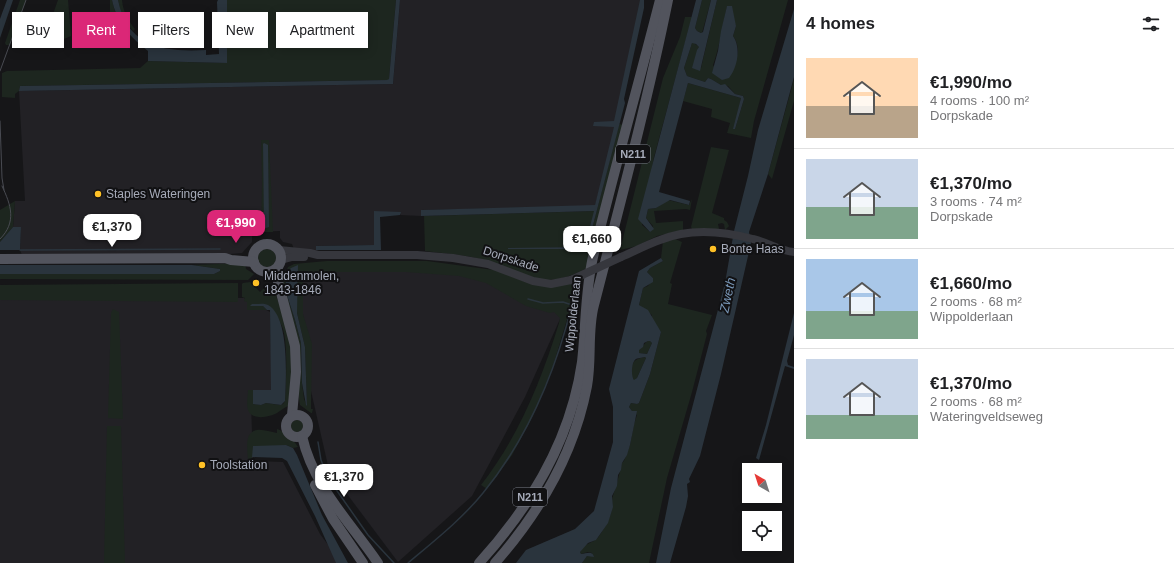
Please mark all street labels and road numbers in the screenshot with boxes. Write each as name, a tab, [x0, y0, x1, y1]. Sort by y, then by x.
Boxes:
road number: N211	[616, 145, 650, 163]
street label: Dorpskade	[481, 243, 541, 275]
street label: Wippolderlaan	[562, 275, 584, 353]
road number: N211	[513, 488, 547, 506]

